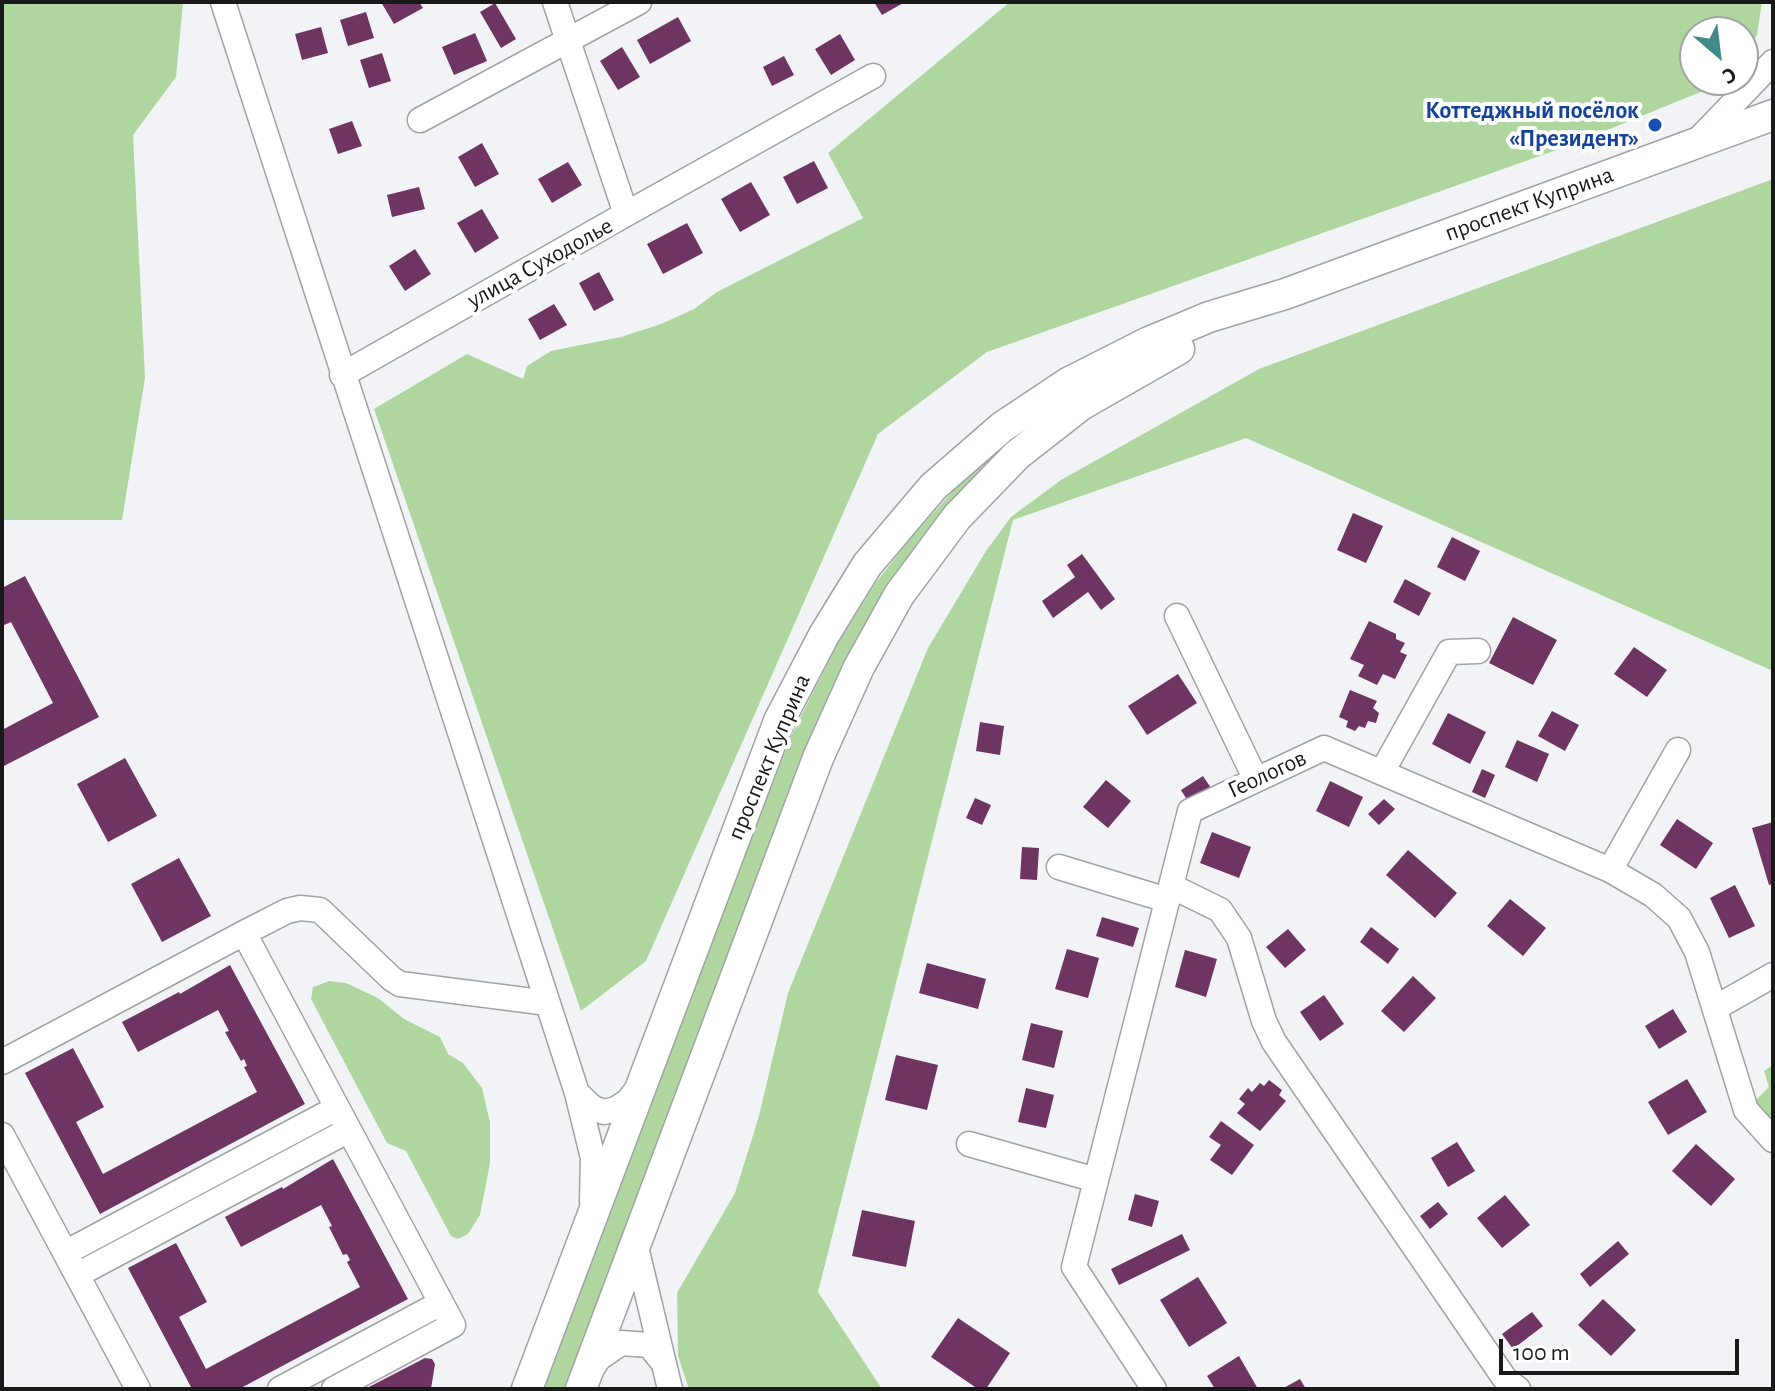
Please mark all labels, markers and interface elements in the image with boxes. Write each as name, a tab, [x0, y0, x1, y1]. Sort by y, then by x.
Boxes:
north arrow	[1679, 16, 1759, 96]
text: С	[1719, 63, 1740, 88]
place label: Коттеджный посёлок «Президент»	[1425, 97, 1639, 153]
marker: Коттеджный посёлок «Президент»	[1646, 116, 1664, 134]
street label: проспект Куприна	[1441, 160, 1617, 248]
street label: улица Суходолье	[462, 211, 618, 315]
street label: проспект Куприна	[721, 670, 817, 844]
street label: Геологов	[1223, 743, 1311, 805]
scale bar	[1503, 1323, 1743, 1373]
text: 100 m	[1513, 1341, 1570, 1365]

